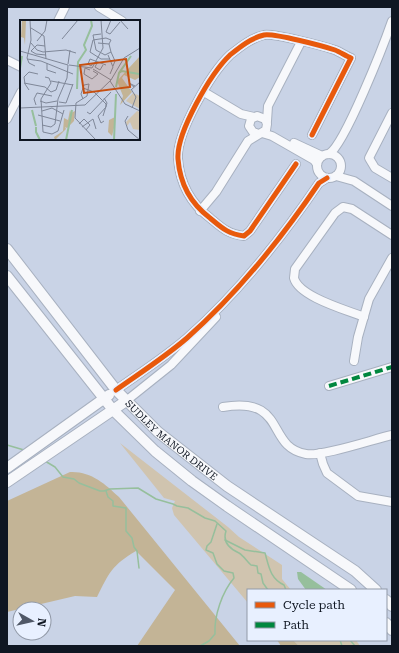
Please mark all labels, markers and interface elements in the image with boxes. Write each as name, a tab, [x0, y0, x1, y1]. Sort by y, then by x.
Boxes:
inset map	[20, 20, 140, 140]
street label: SUDLEY MANOR DRIVE	[123, 398, 220, 482]
legend	[247, 589, 387, 641]
text: Cycle path	[283, 598, 345, 612]
north arrow	[12, 601, 52, 641]
text: N	[34, 617, 48, 628]
text: Path	[283, 618, 309, 632]

